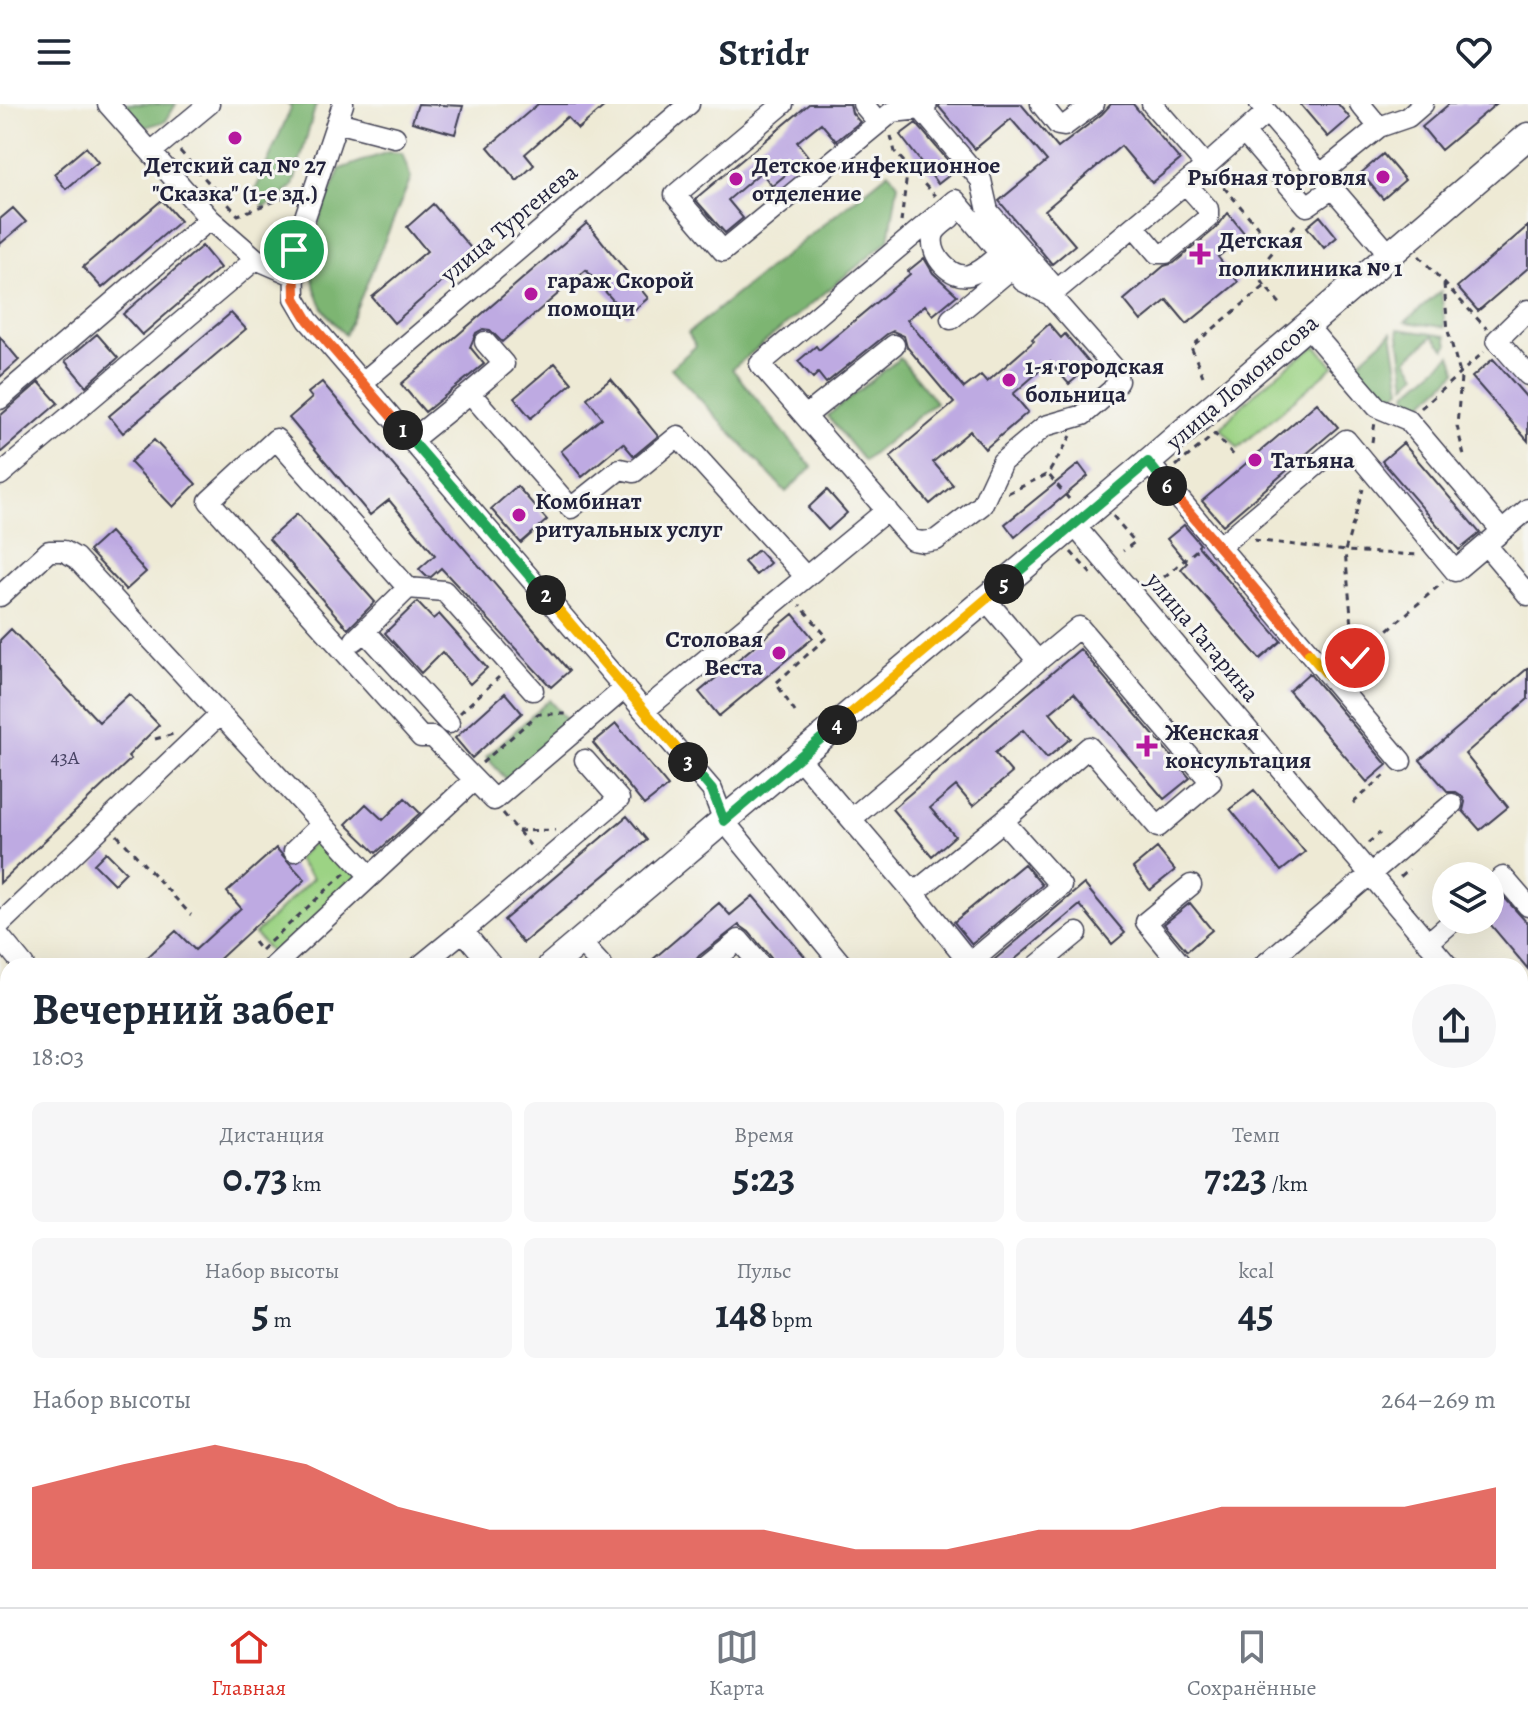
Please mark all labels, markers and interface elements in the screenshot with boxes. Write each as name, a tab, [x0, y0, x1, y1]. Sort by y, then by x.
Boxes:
text: Stridr	[719, 28, 809, 77]
icon: menu	[32, 30, 76, 74]
icon: heart	[1452, 30, 1496, 74]
marker: Детский сад № 27 "Сказка" (1-е зд.)	[226, 129, 244, 147]
place label: Детский сад № 27 "Сказка" (1-е зд.)	[144, 149, 327, 209]
place label: Детское инфекционное отделение	[752, 149, 1000, 209]
street label: улица Тургенева	[433, 156, 584, 290]
place label: Рыбная торговля	[1187, 161, 1367, 193]
marker: Рыбная торговля	[1374, 168, 1392, 186]
marker: Детское инфекционное отделение	[727, 170, 745, 188]
pin	[260, 216, 328, 284]
place label: Детская поликлиника № 1	[1218, 224, 1403, 284]
icon: arrive	[272, 228, 316, 272]
marker: Детская поликлиника № 1	[1189, 243, 1211, 265]
place label: гараж Скорой помощи	[547, 264, 694, 324]
marker: гараж Скорой помощи	[522, 285, 540, 303]
street label: улица Ломоносова	[1158, 307, 1325, 458]
place label: 1-я городская больница	[1025, 350, 1164, 410]
marker: 1-я городская больница	[1000, 371, 1018, 389]
pin: 1	[383, 410, 423, 450]
text: 1	[399, 415, 407, 445]
place label: Татьяна	[1271, 444, 1355, 476]
marker: Татьяна	[1246, 451, 1264, 469]
pin: 6	[1147, 466, 1187, 506]
text: 6	[1162, 471, 1172, 501]
place label: Комбинат ритуальных услуг	[535, 485, 723, 545]
marker: Комбинат ритуальных услуг	[510, 506, 528, 524]
pin: 5	[984, 564, 1024, 604]
street label: улица Гагарина	[1139, 565, 1267, 709]
text: 5	[999, 569, 1009, 599]
pin: 2	[526, 575, 566, 615]
text: 2	[541, 580, 551, 610]
place label: Столовая Веста	[665, 623, 764, 683]
pin	[1321, 624, 1389, 692]
icon: check	[1333, 636, 1377, 680]
marker: Столовая Веста	[770, 644, 788, 662]
pin: 4	[817, 705, 857, 745]
text: 4	[832, 710, 842, 740]
place label: Женская консультация	[1165, 716, 1311, 776]
marker: Женская консультация	[1136, 735, 1158, 757]
pin: 3	[668, 742, 708, 782]
house number: 43А	[50, 744, 80, 771]
text: 3	[683, 747, 693, 777]
map controls	[1432, 862, 1504, 934]
button: layers	[1432, 862, 1504, 934]
text: Вечерний забег	[32, 979, 334, 1039]
button: share	[1412, 984, 1496, 1068]
text: 18:03	[32, 1039, 84, 1074]
text: Дистанция	[220, 1120, 324, 1150]
text: Время	[734, 1120, 794, 1150]
text: Темп	[1232, 1120, 1280, 1150]
text: 0.73	[222, 1150, 288, 1205]
text: 5:23	[732, 1150, 796, 1205]
text: 7:23	[1204, 1150, 1267, 1205]
text: km	[288, 1169, 322, 1199]
text: /km	[1267, 1169, 1308, 1199]
text: Набор высоты	[205, 1256, 339, 1286]
text: Пульс	[736, 1256, 792, 1286]
text: kcal	[1238, 1256, 1274, 1286]
text: 5	[252, 1286, 269, 1341]
text: 148	[715, 1286, 767, 1341]
text: 45	[1238, 1286, 1274, 1341]
text: m	[269, 1305, 292, 1335]
text: bpm	[767, 1305, 813, 1335]
text: Набор высоты	[32, 1382, 191, 1417]
text: 264–269 m	[1381, 1382, 1496, 1417]
tab: Главная	[211, 1625, 286, 1703]
tab: Карта	[709, 1625, 764, 1703]
tab: Сохранённые	[1187, 1625, 1317, 1703]

